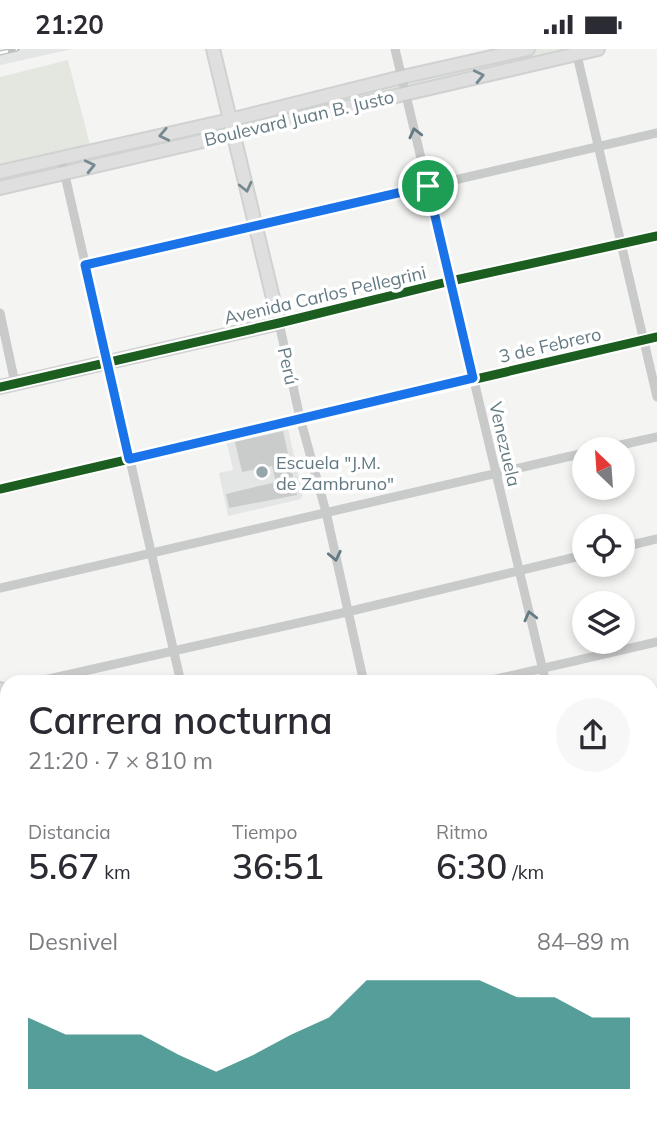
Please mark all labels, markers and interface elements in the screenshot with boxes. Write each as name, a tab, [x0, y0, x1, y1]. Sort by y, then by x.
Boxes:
text: 21:20	[35, 8, 104, 41]
one-way arrow	[473, 70, 485, 85]
street label: Boulevard Juan B. Justo	[202, 85, 396, 151]
one-way arrow	[158, 127, 170, 141]
one-way arrow	[409, 127, 423, 139]
pin	[398, 156, 458, 216]
one-way arrow	[84, 160, 96, 174]
icon: arrive	[409, 167, 447, 205]
one-way arrow	[238, 181, 252, 193]
street label: Avenida Carlos Pellegrini	[222, 261, 428, 329]
street label: 3 de Febrero	[497, 322, 603, 368]
street label: Perú	[273, 345, 303, 387]
street label: Venezuela	[484, 399, 526, 489]
north arrow	[572, 437, 635, 501]
map controls	[572, 437, 635, 654]
place label: Escuela "J.M. de Zambruno"	[276, 451, 394, 495]
marker: Escuela "J.M. de Zambruno"	[254, 464, 270, 480]
button: locate	[572, 514, 635, 577]
one-way arrow	[326, 550, 341, 562]
button: layers	[572, 591, 635, 654]
one-way arrow	[524, 610, 538, 622]
text: Carrera nocturna	[28, 696, 333, 744]
button: share	[556, 698, 630, 772]
text: 21:20 · 7 × 810 m	[28, 746, 213, 775]
text: Distancia	[28, 820, 111, 844]
text: Tiempo	[232, 820, 297, 844]
text: Ritmo	[436, 820, 488, 844]
text: 5.67	[28, 844, 99, 888]
text: 36:51	[232, 844, 324, 888]
text: 6:30	[436, 844, 507, 888]
text: km	[99, 860, 131, 884]
text: /km	[507, 860, 544, 884]
text: Desnivel	[28, 927, 118, 956]
text: 84–89 m	[537, 927, 630, 956]

